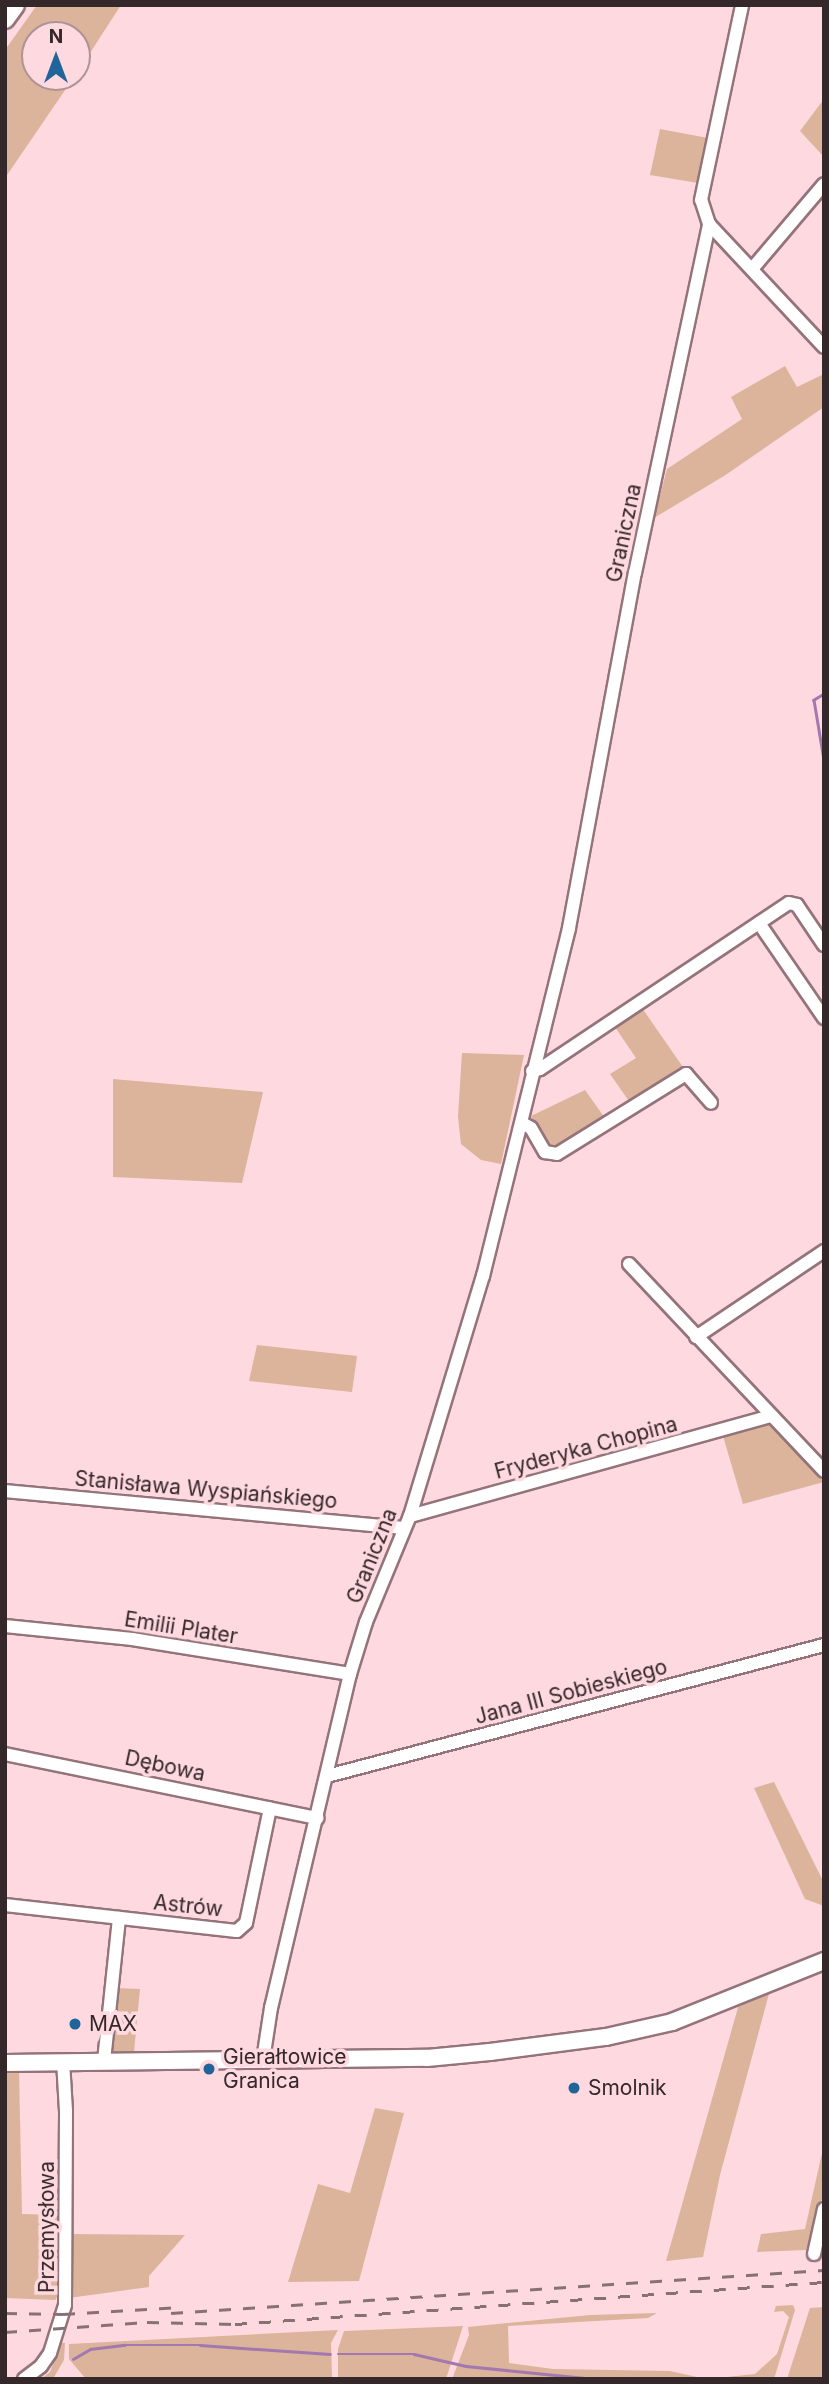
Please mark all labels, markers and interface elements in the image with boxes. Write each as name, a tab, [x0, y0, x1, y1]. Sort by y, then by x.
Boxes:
north arrow	[21, 21, 91, 91]
text: N	[49, 25, 63, 48]
street label: Graniczna	[601, 481, 647, 585]
street label: Fryderyka Chopina	[492, 1411, 680, 1485]
street label: Stanisława Wyspiańskiego	[74, 1466, 338, 1514]
street label: Graniczna	[342, 1505, 402, 1607]
street label: Emilii Plater	[123, 1607, 239, 1649]
street label: Jana III Sobieskiego	[472, 1654, 670, 1730]
street label: Dębowa	[123, 1745, 207, 1787]
street label: Astrów	[152, 1890, 224, 1922]
place label: MAX	[89, 2011, 137, 2037]
marker: MAX	[67, 2016, 83, 2032]
place label: Gierałtowice Granica	[223, 2044, 346, 2094]
marker: Gierałtowice Granica	[201, 2061, 217, 2077]
place label: Smolnik	[588, 2075, 667, 2101]
marker: Smolnik	[566, 2080, 582, 2096]
street label: Przemysłowa	[34, 2161, 60, 2293]

